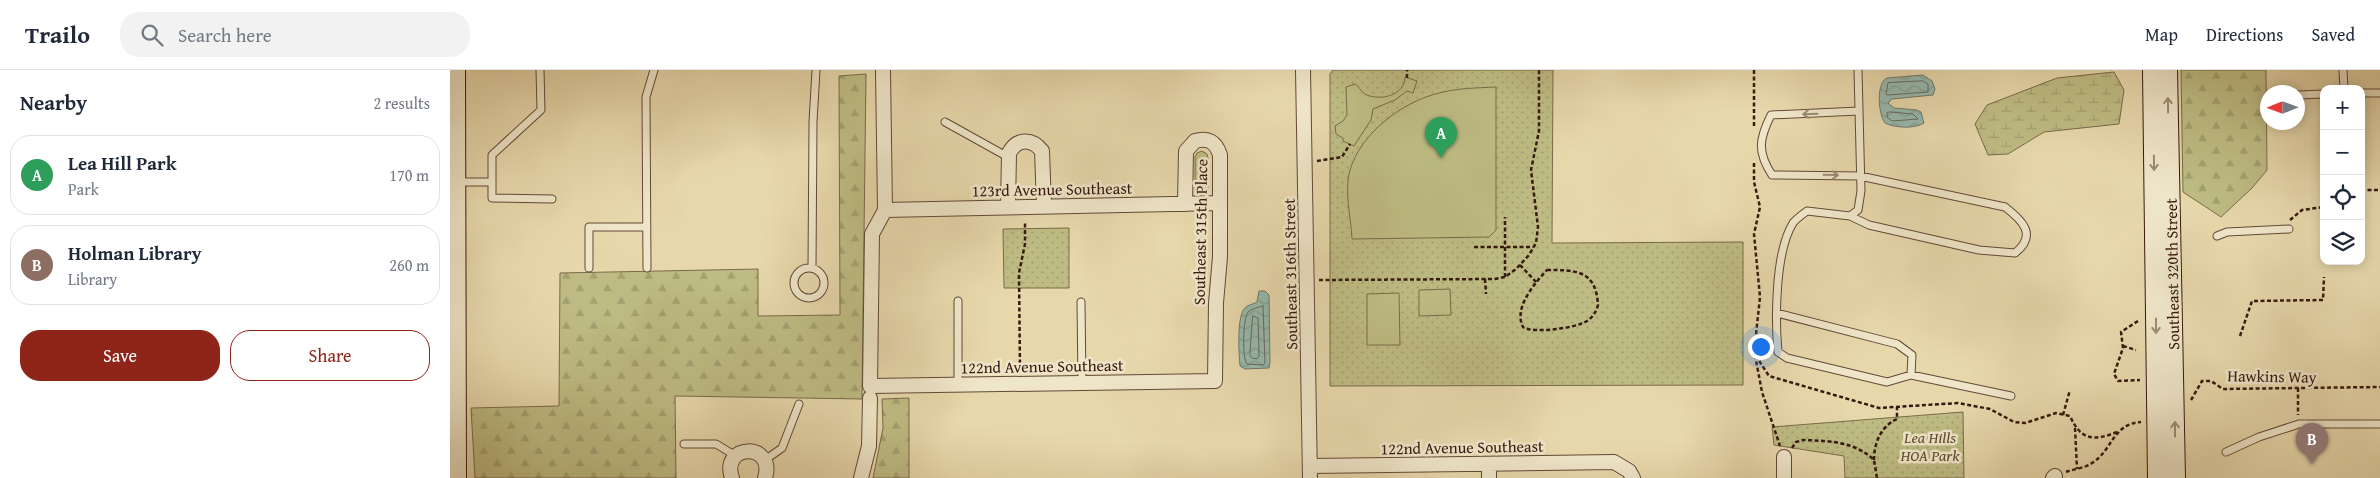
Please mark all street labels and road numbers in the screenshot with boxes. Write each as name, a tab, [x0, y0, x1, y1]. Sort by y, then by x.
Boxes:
street label: Southeast 315th Place	[1187, 159, 1213, 305]
street label: 123rd Avenue Southeast	[971, 176, 1133, 202]
street label: Southeast 316th Street	[1277, 198, 1303, 350]
street label: Southeast 320th Street	[2159, 198, 2185, 350]
street label: 122nd Avenue Southeast	[960, 353, 1124, 379]
street label: Hawkins Way	[2227, 363, 2317, 389]
street label: 122nd Avenue Southeast	[1380, 434, 1544, 460]

